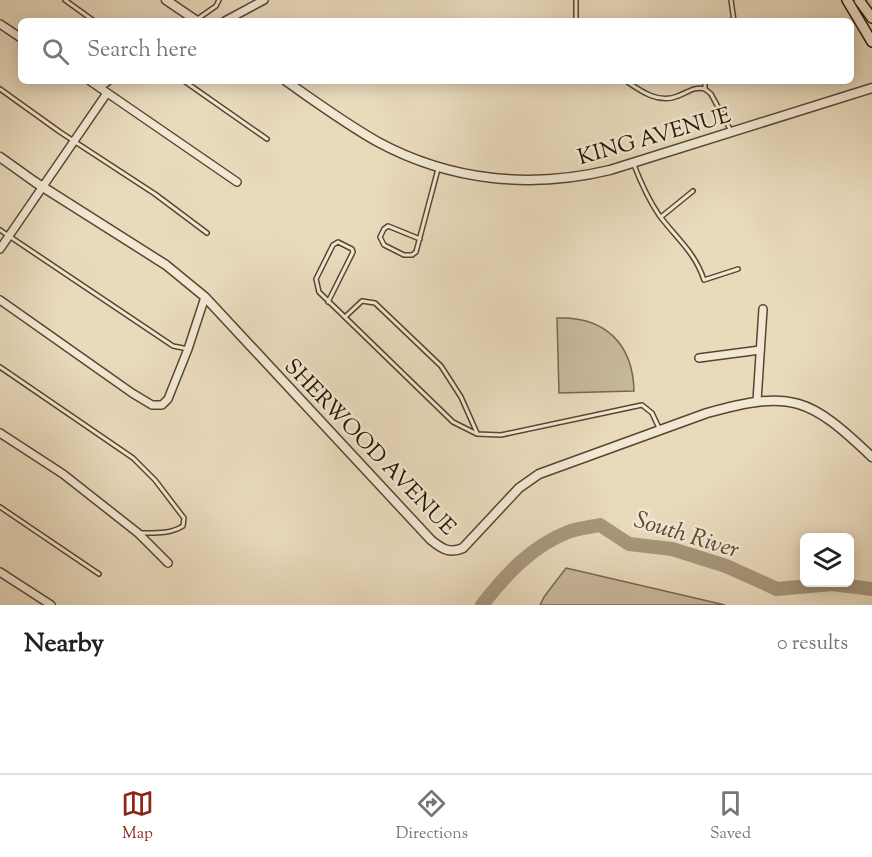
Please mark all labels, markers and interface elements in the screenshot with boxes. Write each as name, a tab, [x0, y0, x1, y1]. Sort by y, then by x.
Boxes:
search box	[18, 18, 854, 84]
icon: search	[39, 35, 72, 68]
text: Search here	[87, 35, 197, 67]
street label: KING AVENUE	[574, 101, 735, 175]
street label: SHERWOOD AVENUE	[276, 352, 462, 544]
water label: South River	[630, 504, 744, 568]
map controls	[800, 533, 854, 587]
button: layers	[800, 533, 854, 587]
text: Nearby	[24, 626, 104, 663]
text: 0 results	[777, 630, 848, 659]
tab: Map	[121, 787, 154, 846]
tab: Directions	[396, 787, 468, 846]
tab: Saved	[710, 787, 751, 846]

